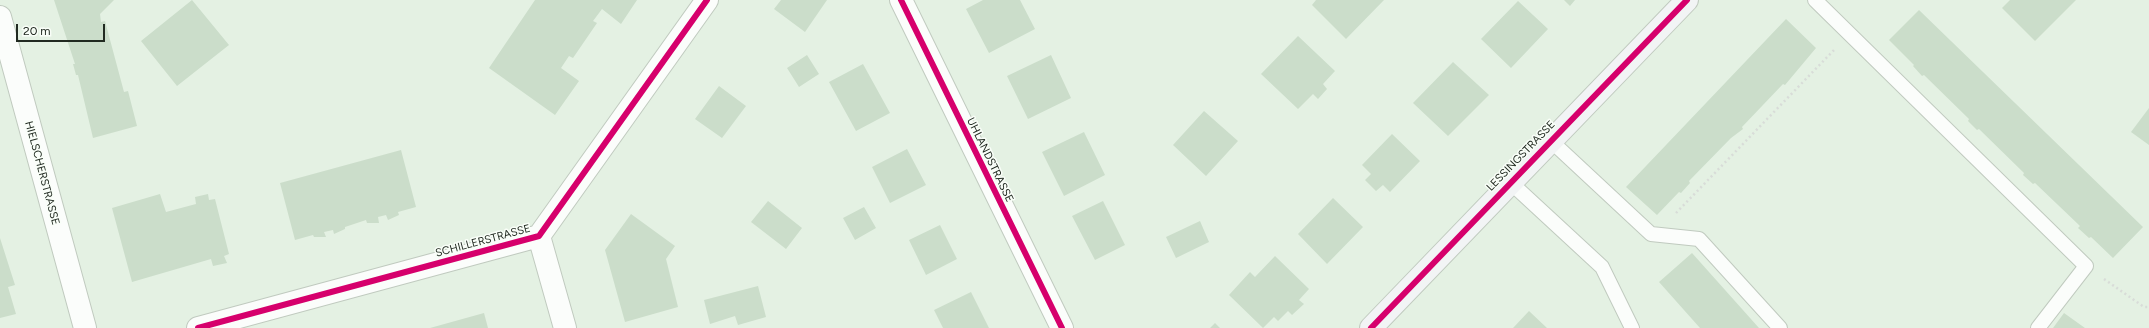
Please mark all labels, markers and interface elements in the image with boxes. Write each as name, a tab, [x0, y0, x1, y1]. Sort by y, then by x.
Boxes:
scale bar	[18, 16, 107, 42]
text: 20 m	[23, 24, 51, 38]
street label: UHLANDSTRASSE	[964, 116, 1016, 204]
street label: LESSINGSTRASSE	[1484, 118, 1558, 194]
street label: HIELSCHERSTRASSE	[22, 120, 62, 226]
street label: SCHILLERSTRASSE	[434, 222, 532, 260]

